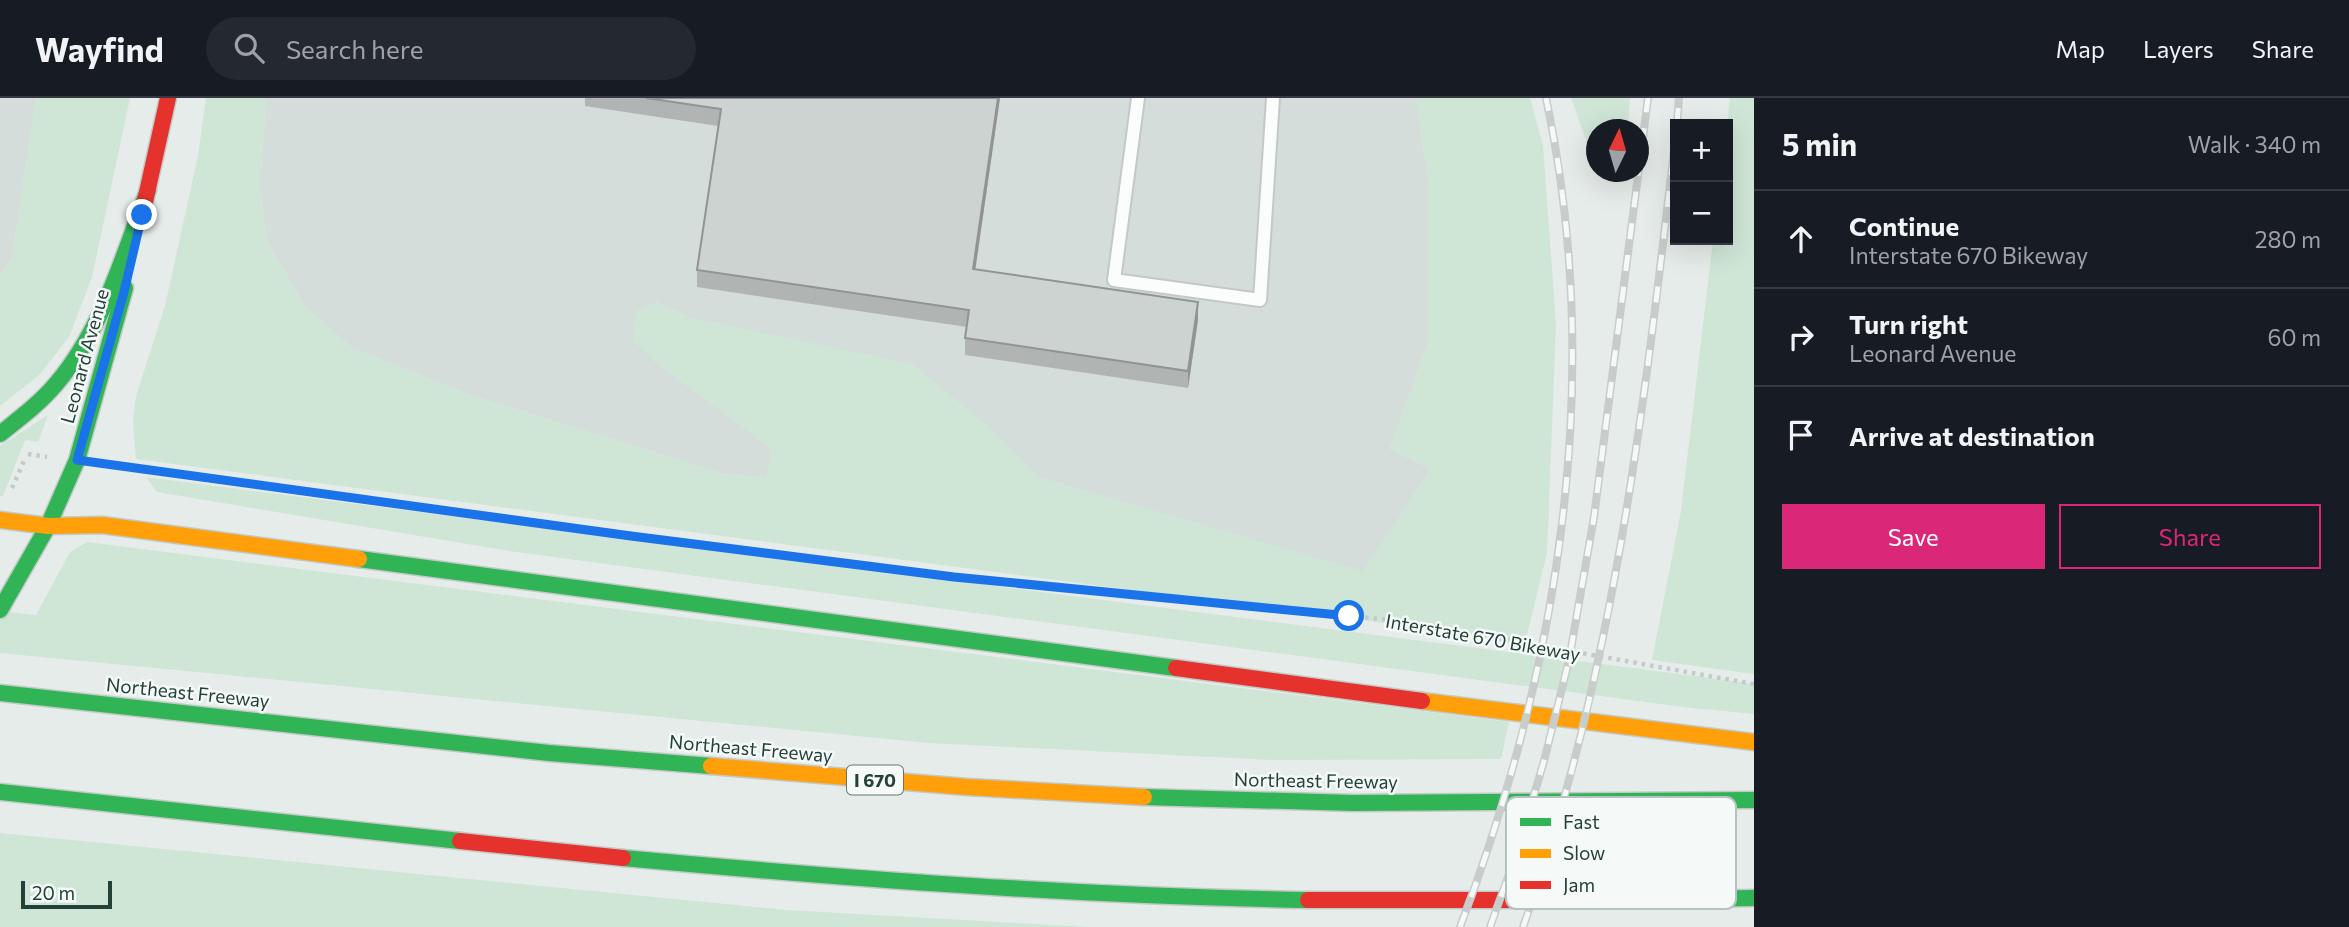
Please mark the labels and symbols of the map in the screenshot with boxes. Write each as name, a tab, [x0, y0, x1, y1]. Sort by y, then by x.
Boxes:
north arrow	[1586, 119, 1649, 182]
route end	[126, 199, 157, 230]
street label: Leonard Avenue	[55, 286, 113, 426]
route start	[1333, 600, 1364, 631]
street label: Interstate 670 Bikeway	[1384, 609, 1582, 666]
street label: Northeast Freeway	[105, 672, 271, 712]
street label: Northeast Freeway	[668, 729, 834, 767]
road number: I 670	[847, 766, 903, 794]
street label: Northeast Freeway	[1234, 767, 1398, 793]
legend	[1506, 797, 1736, 909]
text: Fast	[1563, 810, 1600, 833]
text: Slow	[1563, 841, 1605, 864]
text: Jam	[1563, 873, 1595, 896]
scale bar	[21, 878, 112, 910]

